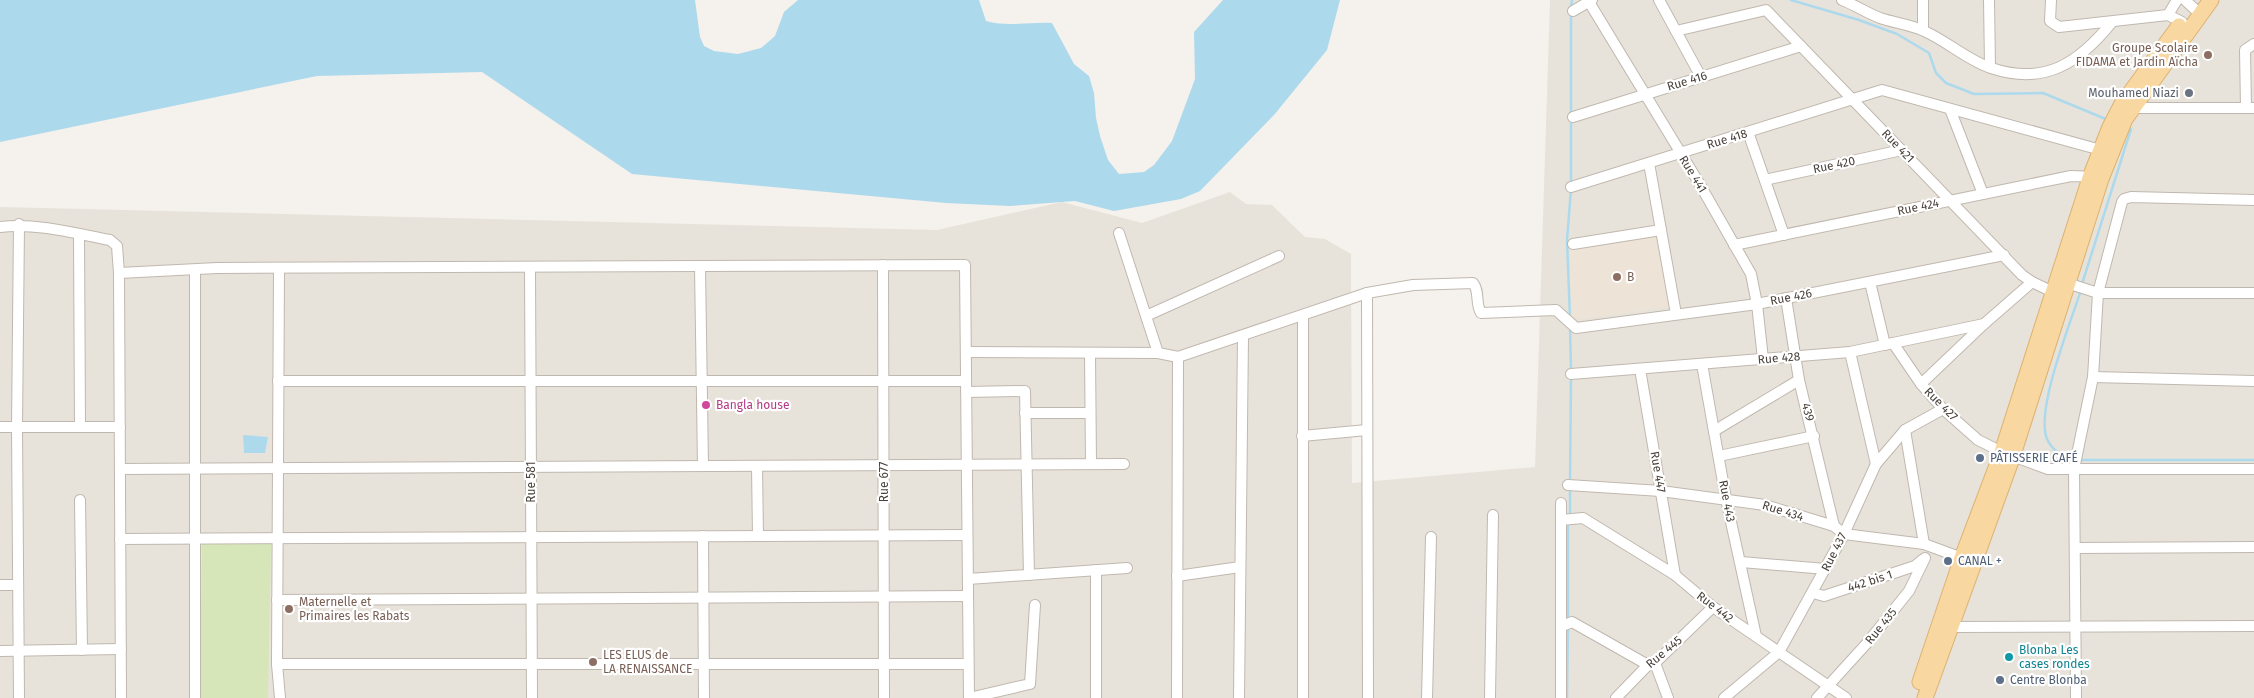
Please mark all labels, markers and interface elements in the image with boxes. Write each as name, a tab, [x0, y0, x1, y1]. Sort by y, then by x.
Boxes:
place label: Groupe Scolaire FIDAMA et Jardin Aïcha	[2076, 41, 2198, 69]
marker: Groupe Scolaire FIDAMA et Jardin Aïcha	[2202, 49, 2214, 61]
street label: Rue 416	[1665, 68, 1709, 94]
place label: Mouhamed Niazi	[2088, 86, 2179, 100]
marker: Mouhamed Niazi	[2183, 87, 2195, 99]
street label: Rue 418	[1705, 126, 1749, 152]
street label: Rue 421	[1879, 126, 1917, 166]
street label: Rue 441	[1676, 153, 1710, 195]
street label: Rue 420	[1812, 154, 1857, 176]
street label: Rue 424	[1896, 196, 1941, 218]
place label: B	[1627, 270, 1634, 284]
marker: B	[1611, 271, 1623, 283]
street label: Rue 426	[1769, 286, 1813, 308]
street label: Rue 428	[1757, 349, 1801, 367]
street label: Rue 427	[1921, 384, 1961, 424]
place label: Bangla house	[716, 398, 789, 412]
marker: Bangla house	[700, 399, 712, 411]
street label: 439	[1799, 401, 1817, 423]
street label: Rue 447	[1647, 450, 1669, 494]
place label: PÂTISSERIE CAFÉ	[1990, 450, 2078, 465]
marker: PÂTISSERIE CAFÉ	[1974, 452, 1986, 464]
street label: Rue 581	[524, 461, 538, 503]
street label: Rue 677	[877, 462, 891, 502]
street label: Rue 443	[1716, 479, 1738, 523]
street label: Rue 434	[1761, 498, 1806, 524]
street label: Rue 437	[1818, 530, 1850, 574]
place label: CANAL +	[1958, 554, 2002, 568]
marker: CANAL +	[1942, 555, 1954, 567]
street label: 442 bis 1	[1846, 567, 1894, 595]
street label: Rue 442	[1694, 589, 1736, 625]
place label: Maternelle et Primaires les Rabats	[299, 595, 410, 623]
marker: Maternelle et Primaires les Rabats	[283, 603, 295, 615]
street label: Rue 435	[1862, 605, 1900, 647]
street label: Rue 445	[1643, 633, 1685, 671]
place label: Blonba Les cases rondes	[2019, 643, 2090, 671]
place label: LES ELUS de LA RENAISSANCE	[603, 648, 692, 676]
marker: Blonba Les cases rondes	[2003, 651, 2015, 663]
marker: LES ELUS de LA RENAISSANCE	[587, 656, 599, 668]
place label: Centre Blonba	[2010, 673, 2087, 687]
marker: Centre Blonba	[1994, 674, 2006, 686]

